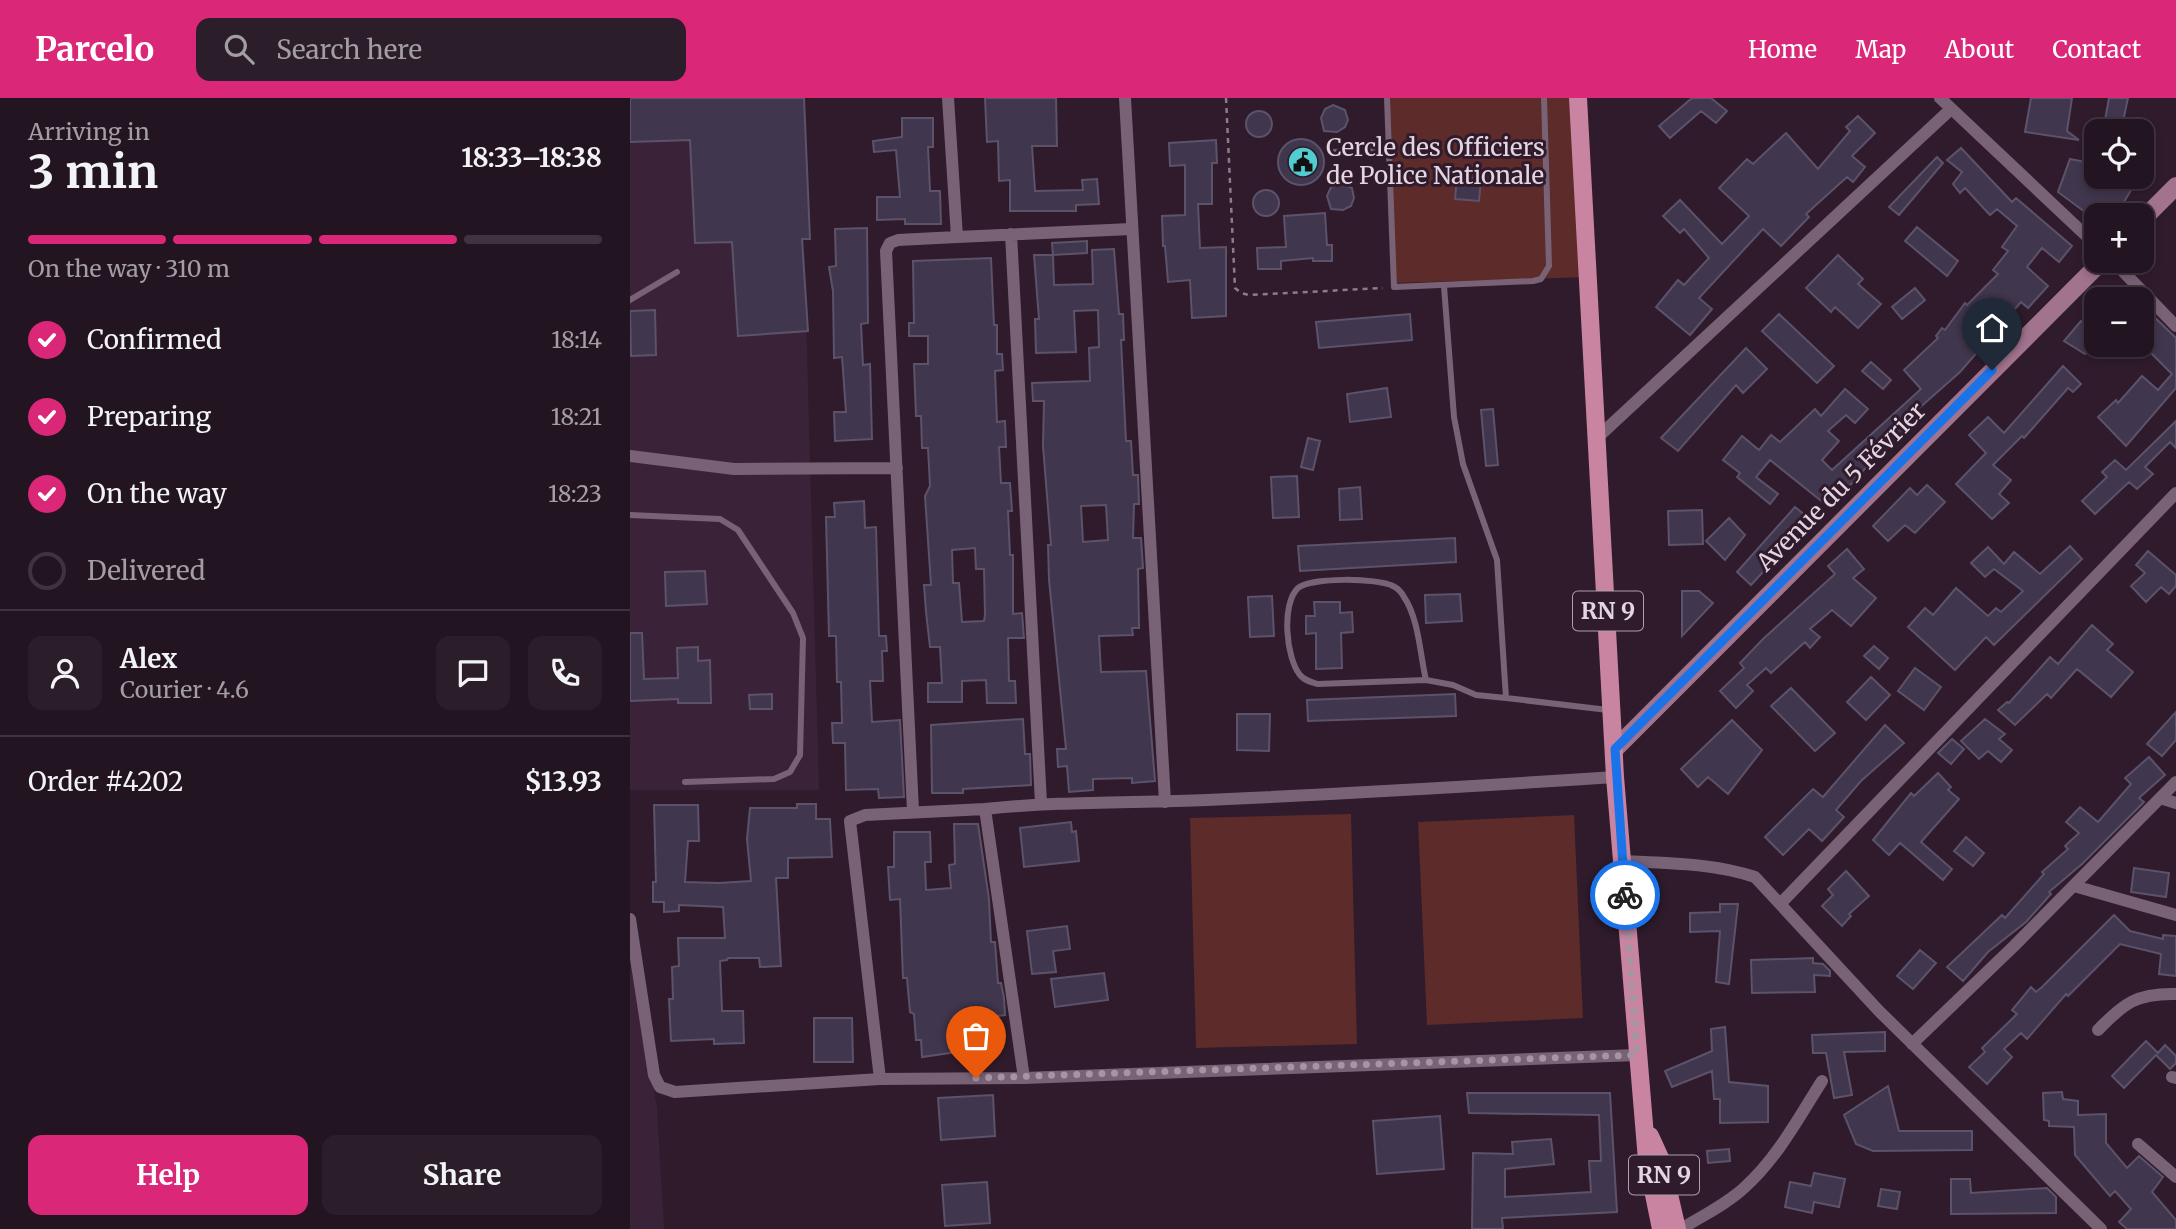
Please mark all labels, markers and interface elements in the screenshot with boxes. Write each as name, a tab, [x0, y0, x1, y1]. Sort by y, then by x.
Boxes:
search box	[196, 18, 686, 81]
text: Parcelo	[35, 29, 154, 70]
icon: search	[220, 30, 258, 68]
text: Search here	[276, 33, 422, 66]
text: Home	[1748, 34, 1817, 65]
text: Map	[1855, 34, 1906, 65]
text: About	[1944, 34, 2014, 65]
text: Contact	[2052, 34, 2141, 65]
text: Arriving in	[28, 117, 150, 146]
map controls	[2084, 119, 2154, 357]
button: locate	[2084, 119, 2154, 189]
place label: Cercle des Officiers de Police Nationale	[1326, 132, 1545, 191]
text: 18:33–18:38	[461, 141, 602, 174]
text: 3 min	[28, 143, 158, 201]
public building icon: Cercle des Officiers de Police Nationale	[1286, 145, 1320, 179]
button: +	[2084, 203, 2154, 273]
text: On the way · 310 m	[28, 254, 230, 283]
button: −	[2084, 287, 2154, 357]
pin	[1962, 298, 2022, 370]
icon: home	[1973, 309, 2011, 347]
icon: check	[28, 321, 66, 359]
text: Confirmed	[87, 323, 222, 356]
text: 18:14	[551, 325, 602, 354]
street label: Avenue du 5 Février	[1749, 395, 1932, 579]
icon: check	[28, 398, 66, 436]
text: Preparing	[87, 400, 211, 433]
text: 18:21	[551, 402, 602, 431]
icon: check	[28, 475, 66, 513]
text: On the way	[87, 477, 227, 510]
text: 18:23	[548, 479, 602, 508]
text: Delivered	[87, 554, 206, 587]
road number: RN 9	[1573, 592, 1643, 631]
button: person	[28, 636, 102, 710]
button: chat	[436, 636, 510, 710]
button: phone	[528, 636, 602, 710]
text: Alex	[120, 642, 177, 675]
text: Courier · 4.6	[120, 675, 249, 704]
text: Order #4202	[28, 765, 184, 798]
text: $13.93	[524, 765, 602, 798]
courier	[1590, 860, 1660, 930]
icon: bike	[1606, 876, 1644, 914]
pin	[946, 1006, 1006, 1078]
icon: bag	[957, 1017, 995, 1055]
button: Help	[28, 1135, 308, 1215]
button: Share	[322, 1135, 602, 1215]
road number: RN 9	[1629, 1156, 1699, 1194]

